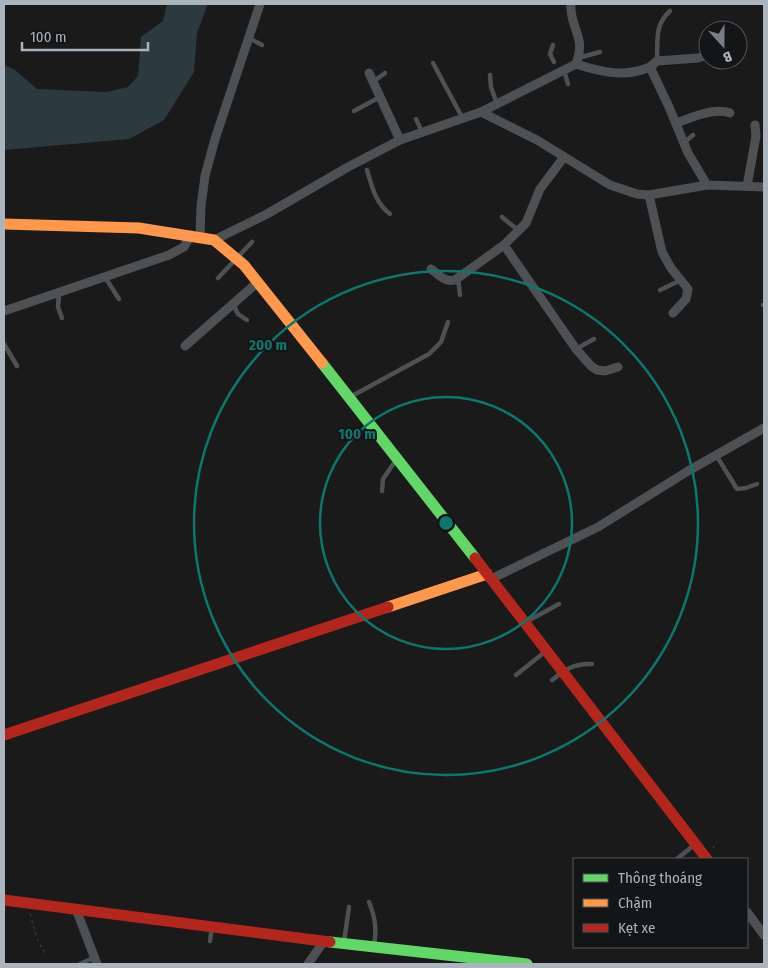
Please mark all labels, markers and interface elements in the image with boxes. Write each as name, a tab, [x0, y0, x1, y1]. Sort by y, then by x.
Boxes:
scale bar	[22, 20, 149, 52]
north arrow	[698, 20, 748, 70]
text: 100 m	[30, 28, 67, 46]
text: B	[721, 47, 734, 66]
text: 200 m	[248, 336, 287, 354]
text: 100 m	[338, 425, 376, 443]
centre of rings	[437, 514, 455, 532]
legend	[573, 858, 748, 948]
text: Thông thoáng	[618, 869, 702, 887]
text: Chậm	[618, 894, 652, 912]
text: Kẹt xe	[618, 919, 655, 937]

